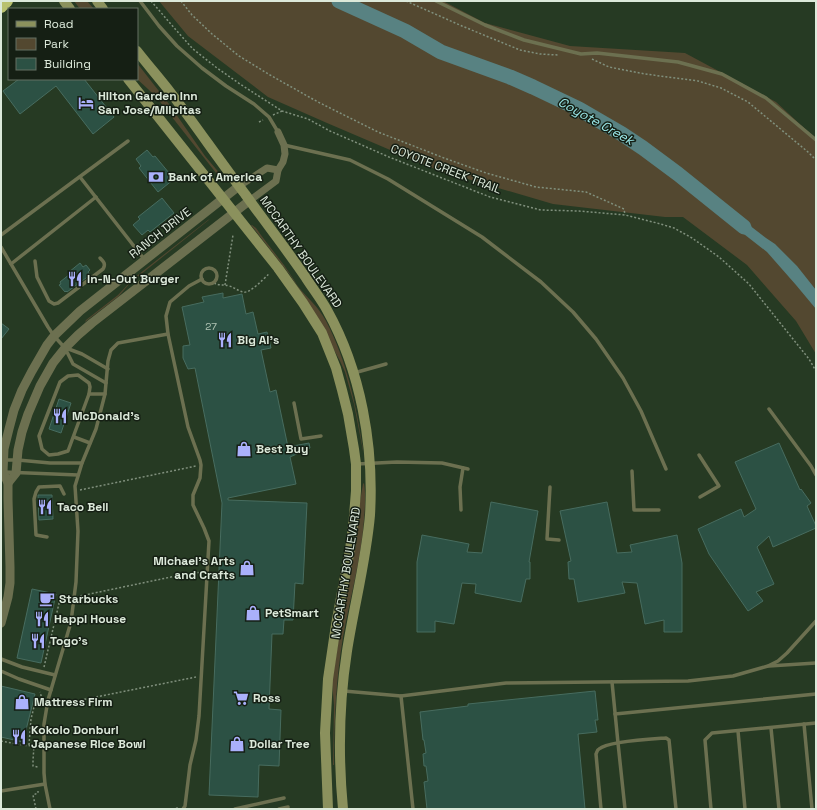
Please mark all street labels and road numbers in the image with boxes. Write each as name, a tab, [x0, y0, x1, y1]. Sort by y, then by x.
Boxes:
street label: COYOTE CREEK TRAIL	[388, 140, 504, 198]
street label: MCCARTHY BOULEVARD	[256, 193, 346, 311]
street label: RANCH DRIVE	[126, 204, 194, 262]
street label: MCCARTHY BOULEVARD	[328, 506, 364, 640]

